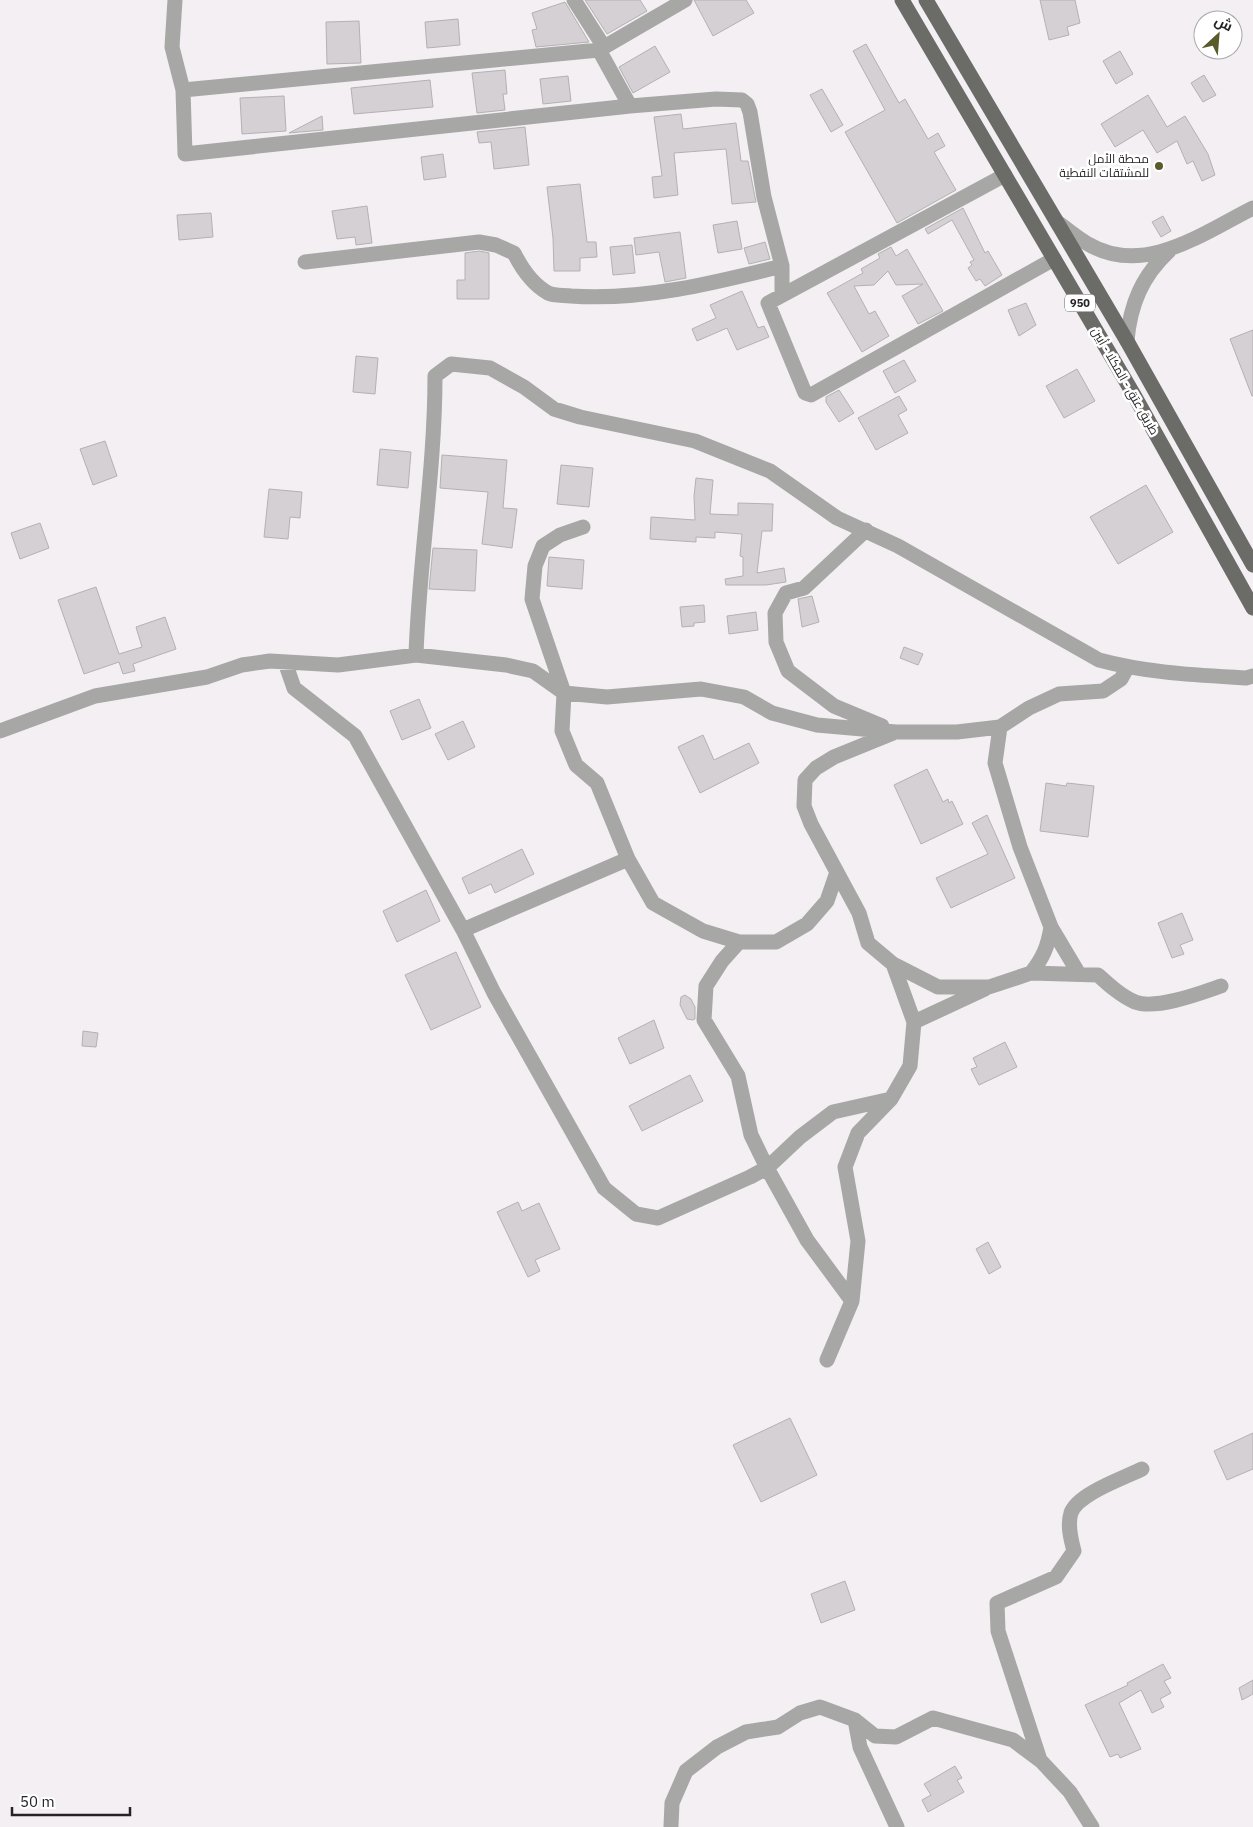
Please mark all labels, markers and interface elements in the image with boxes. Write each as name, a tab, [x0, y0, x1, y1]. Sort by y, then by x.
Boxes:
north arrow	[1193, 10, 1243, 60]
text: ش	[1212, 11, 1236, 35]
place label: محطة الأمل للمشتقات النفطية	[1059, 151, 1149, 180]
marker: محطة الأمل للمشتقات النفطية	[1153, 160, 1165, 172]
road number: 950	[1065, 294, 1095, 312]
street label: طريق عتق - المكلا - أبين	[1089, 324, 1162, 437]
scale bar	[12, 1784, 130, 1816]
text: 50 m	[20, 1792, 55, 1811]

